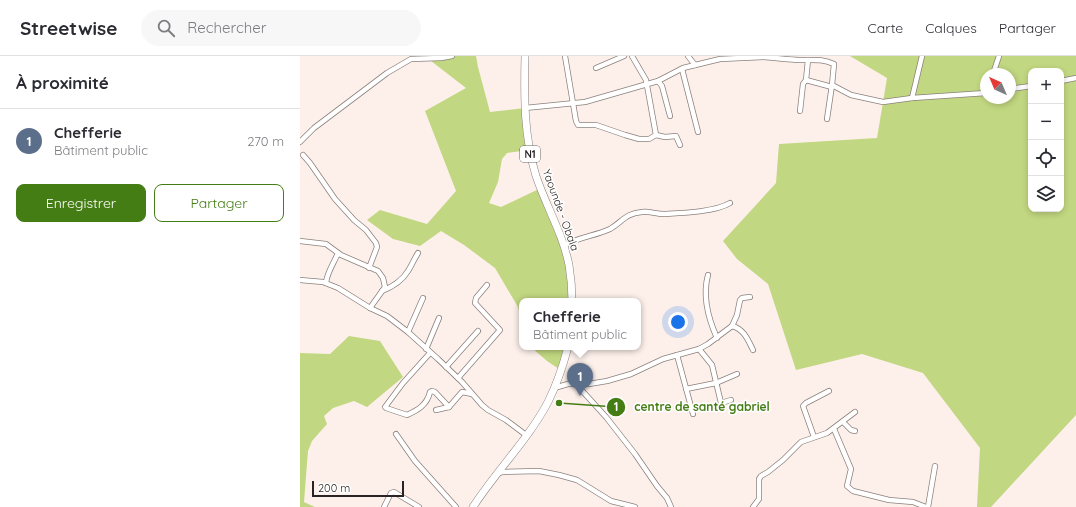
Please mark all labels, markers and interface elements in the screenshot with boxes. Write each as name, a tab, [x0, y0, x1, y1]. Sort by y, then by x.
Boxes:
search box	[141, 10, 421, 46]
text: Streetwise	[20, 16, 117, 40]
icon: search	[155, 17, 177, 39]
text: Rechercher	[187, 18, 267, 37]
text: Carte	[868, 19, 903, 37]
text: Calques	[925, 19, 977, 37]
text: Partager	[999, 19, 1056, 37]
north arrow	[980, 68, 1016, 104]
map controls	[1028, 68, 1064, 212]
button: +	[1028, 68, 1064, 104]
text: À proximité	[16, 72, 109, 93]
button: −	[1028, 104, 1064, 140]
text: Chefferie	[54, 123, 122, 142]
text: 1	[26, 133, 32, 149]
text: 270 m	[247, 133, 284, 149]
button: locate	[1028, 140, 1064, 176]
text: Bâtiment public	[54, 142, 148, 158]
road number: N1	[520, 146, 540, 162]
street label: Yaounde - Obala	[540, 167, 582, 253]
button: layers	[1028, 176, 1064, 212]
button: Enregistrer	[16, 184, 146, 222]
button: Partager	[154, 184, 284, 222]
popup	[519, 298, 641, 350]
text: Chefferie	[533, 307, 601, 326]
your location	[668, 312, 688, 332]
text: Bâtiment public	[533, 326, 627, 342]
pin: 1	[567, 363, 593, 396]
callout: centre de santé gabriel	[606, 395, 778, 419]
text: 1	[614, 399, 618, 414]
text: centre de santé gabriel	[634, 399, 770, 414]
scale bar	[312, 479, 404, 498]
text: 200 m	[318, 481, 350, 495]

